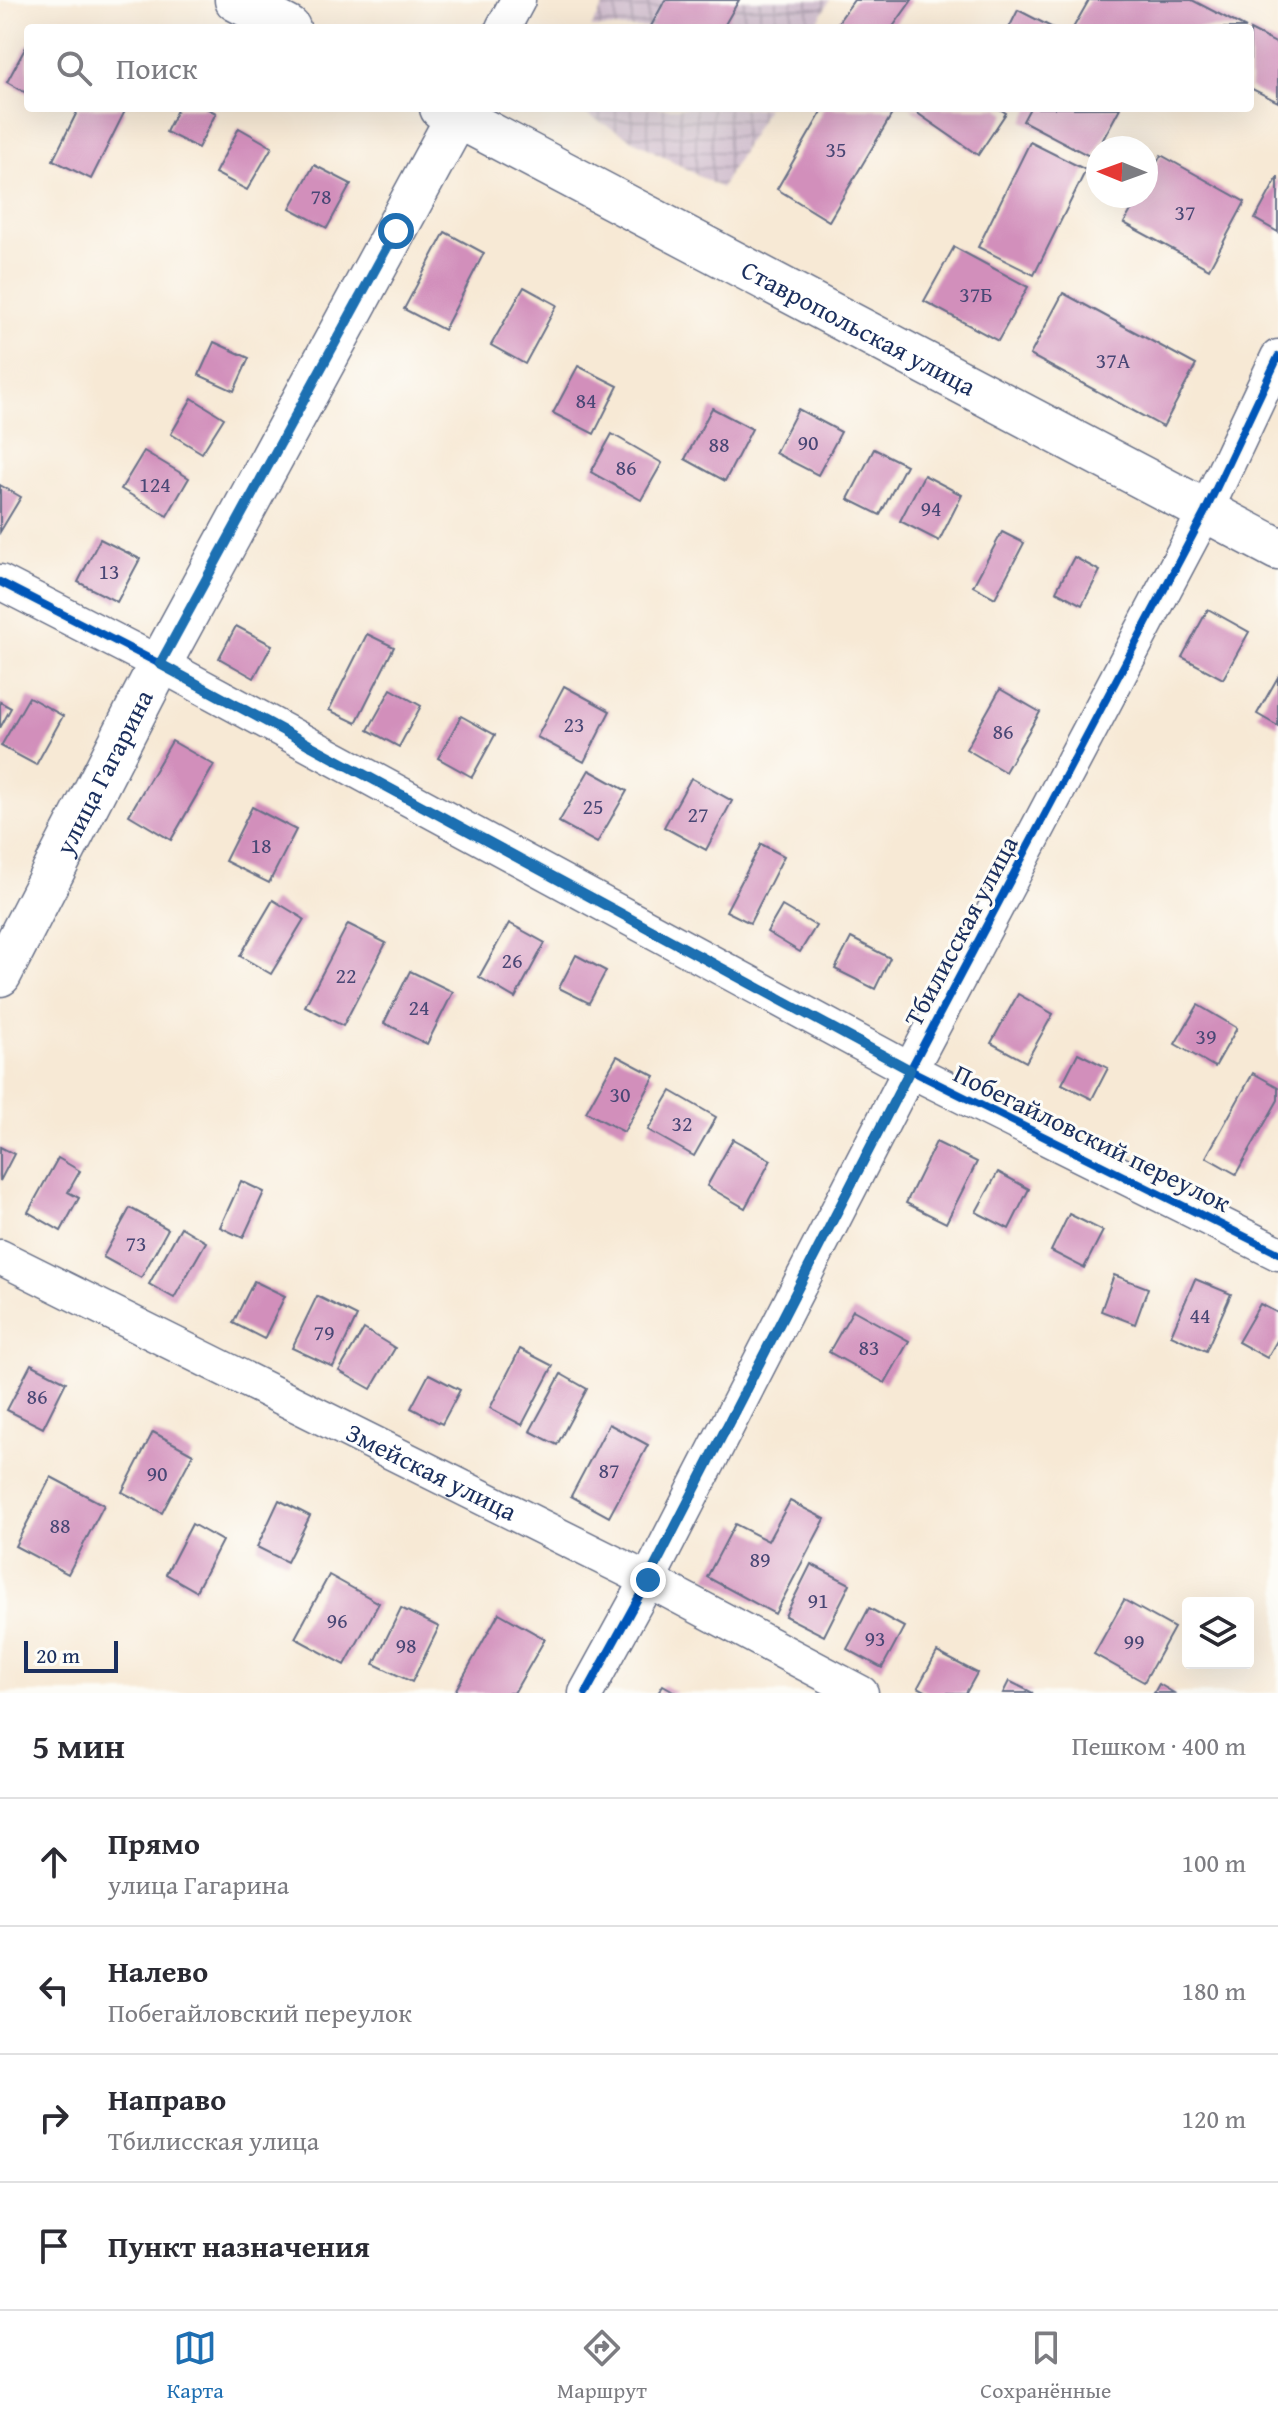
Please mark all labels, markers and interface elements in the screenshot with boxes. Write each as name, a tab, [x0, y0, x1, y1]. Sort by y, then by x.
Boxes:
search box	[24, 24, 1254, 112]
icon: search	[52, 46, 96, 90]
text: Поиск	[116, 46, 198, 90]
house number: 35	[825, 133, 847, 165]
north arrow	[1086, 136, 1158, 208]
house number: 78	[310, 180, 332, 212]
house number: 37	[1174, 196, 1196, 228]
route start	[378, 213, 414, 249]
street label: Ставропольская улица	[735, 250, 984, 406]
house number: 37Б	[959, 278, 993, 310]
house number: 37А	[1096, 344, 1131, 376]
house number: 84	[575, 384, 597, 416]
house number: 90	[797, 426, 819, 458]
house number: 88	[708, 428, 730, 460]
house number: 86	[615, 451, 637, 483]
house number: 124	[139, 468, 171, 500]
house number: 94	[920, 492, 942, 524]
house number: 13	[98, 555, 120, 587]
street label: улица Гагарина	[45, 682, 163, 862]
house number: 23	[563, 708, 585, 740]
house number: 86	[992, 715, 1014, 747]
house number: 25	[582, 790, 604, 822]
house number: 27	[687, 798, 709, 830]
street label: Тбилисская улица	[894, 828, 1028, 1033]
house number: 18	[250, 829, 272, 861]
house number: 26	[501, 944, 523, 976]
house number: 22	[335, 959, 357, 991]
house number: 24	[408, 991, 430, 1023]
house number: 39	[1195, 1020, 1217, 1052]
street label: Побегайловский переулок	[947, 1053, 1238, 1222]
house number: 30	[609, 1078, 631, 1110]
house number: 32	[671, 1107, 693, 1139]
house number: 73	[125, 1227, 147, 1259]
house number: 44	[1189, 1299, 1211, 1331]
house number: 79	[313, 1316, 335, 1348]
house number: 83	[858, 1331, 880, 1363]
house number: 86	[26, 1380, 48, 1412]
street label: Змейская улица	[340, 1413, 524, 1531]
house number: 87	[598, 1454, 620, 1486]
house number: 90	[146, 1457, 168, 1489]
house number: 88	[49, 1509, 71, 1541]
house number: 89	[749, 1543, 771, 1575]
route end	[630, 1562, 666, 1598]
house number: 91	[807, 1584, 829, 1616]
map controls	[1182, 1597, 1254, 1669]
button: layers	[1182, 1597, 1254, 1669]
house number: 96	[326, 1604, 348, 1636]
house number: 93	[864, 1622, 886, 1654]
house number: 99	[1123, 1625, 1145, 1657]
house number: 98	[395, 1629, 417, 1661]
scale bar	[24, 1637, 118, 1673]
text: 20 m	[36, 1639, 80, 1671]
text: 5 мин	[32, 1721, 125, 1770]
text: Пешком · 400 m	[1072, 1726, 1246, 1765]
text: Прямо	[108, 1821, 200, 1865]
icon: ahead	[32, 1840, 76, 1884]
text: 100 m	[1181, 1843, 1246, 1882]
text: улица Гагарина	[108, 1865, 289, 1904]
text: Налево	[108, 1949, 208, 1993]
icon: left	[32, 1968, 76, 2012]
text: 180 m	[1181, 1971, 1246, 2010]
text: Побегайловский переулок	[108, 1993, 412, 2032]
text: Направо	[108, 2077, 226, 2121]
icon: right	[32, 2096, 76, 2140]
text: 120 m	[1181, 2099, 1246, 2138]
text: Тбилисская улица	[108, 2121, 319, 2160]
icon: arrive	[32, 2224, 76, 2268]
text: Пункт назначения	[108, 2224, 370, 2268]
tab: Карта	[167, 2326, 224, 2406]
tab: Маршрут	[557, 2326, 647, 2406]
tab: Сохранённые	[980, 2326, 1111, 2406]

